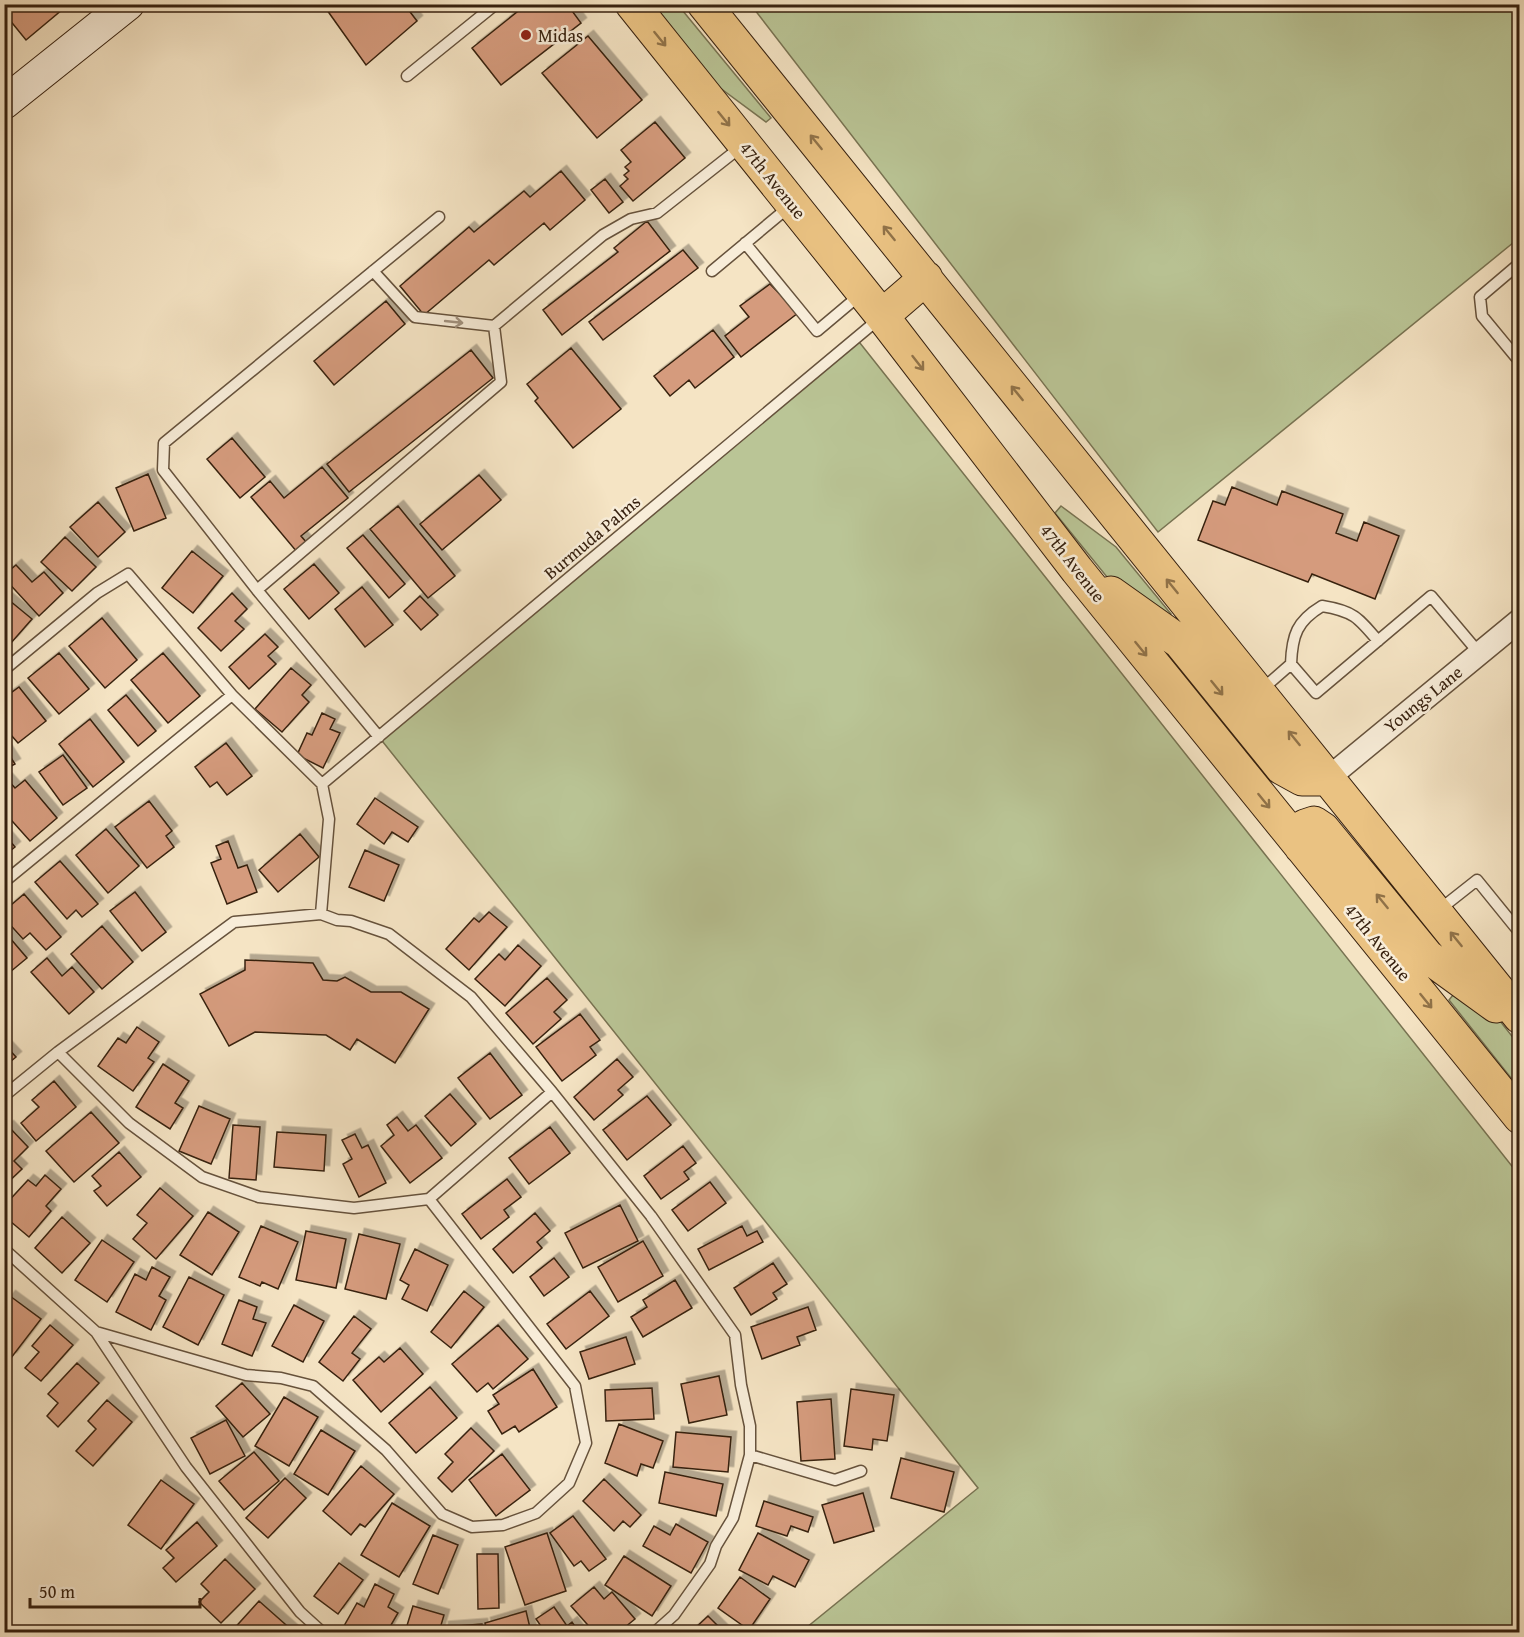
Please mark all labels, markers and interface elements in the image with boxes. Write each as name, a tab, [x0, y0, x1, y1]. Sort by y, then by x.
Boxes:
place label: Midas	[538, 22, 583, 49]
marker: Midas	[519, 28, 533, 42]
one-way arrow	[653, 31, 666, 47]
one-way arrow	[718, 111, 731, 127]
one-way arrow	[809, 134, 822, 150]
street label: 47th Avenue	[733, 135, 813, 225]
one-way arrow	[882, 226, 896, 241]
one-way arrow	[444, 317, 464, 328]
one-way arrow	[912, 354, 925, 370]
one-way arrow	[1011, 385, 1024, 401]
street label: Burmuda Palms	[538, 488, 646, 586]
street label: 47th Avenue	[1034, 518, 1112, 608]
one-way arrow	[1165, 578, 1178, 594]
one-way arrow	[1135, 641, 1148, 657]
street label: Youngs Lane	[1378, 659, 1468, 739]
one-way arrow	[1210, 680, 1224, 695]
one-way arrow	[1287, 731, 1301, 746]
one-way arrow	[1257, 793, 1270, 809]
one-way arrow	[1376, 893, 1389, 909]
street label: 47th Avenue	[1338, 897, 1418, 987]
one-way arrow	[1450, 931, 1463, 947]
one-way arrow	[1419, 993, 1432, 1009]
scale bar	[30, 1571, 200, 1609]
text: 50 m	[39, 1578, 75, 1605]

